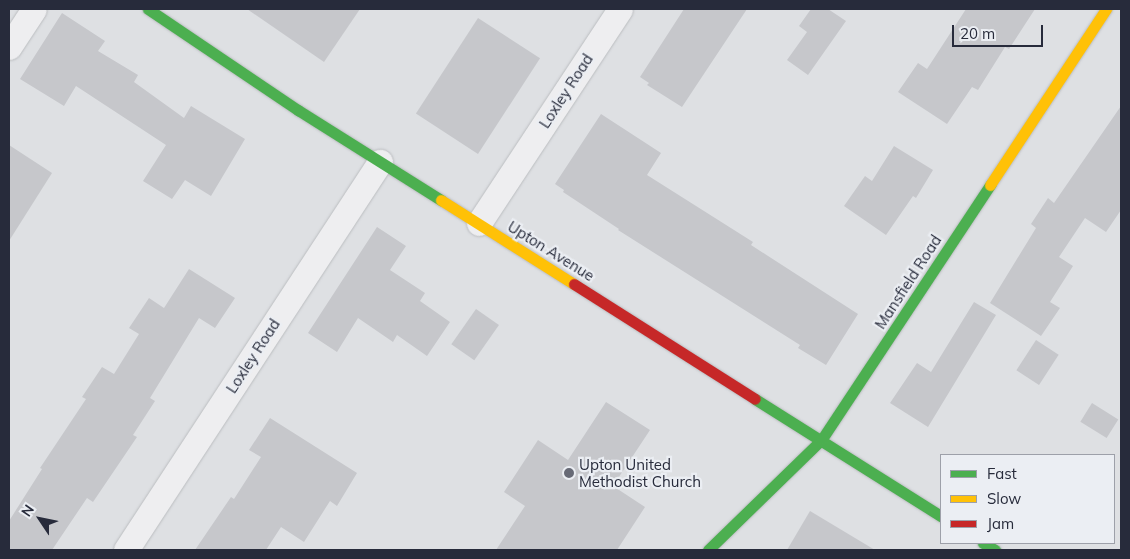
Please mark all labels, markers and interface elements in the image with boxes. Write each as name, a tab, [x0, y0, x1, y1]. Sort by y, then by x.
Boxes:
scale bar	[955, 15, 1046, 47]
text: 20 m	[960, 24, 995, 43]
street label: Loxley Road	[535, 51, 597, 131]
street label: Upton Avenue	[504, 217, 598, 285]
street label: Mansfield Road	[871, 232, 945, 332]
street label: Loxley Road	[222, 316, 284, 396]
legend	[940, 454, 1115, 544]
place label: Upton United Methodist Church	[579, 455, 701, 490]
text: Fast	[987, 464, 1017, 483]
marker: Upton United Methodist Church	[563, 467, 575, 479]
text: Slow	[987, 489, 1021, 508]
north arrow	[15, 494, 65, 544]
text: N	[17, 501, 38, 520]
text: Jam	[987, 514, 1014, 533]

